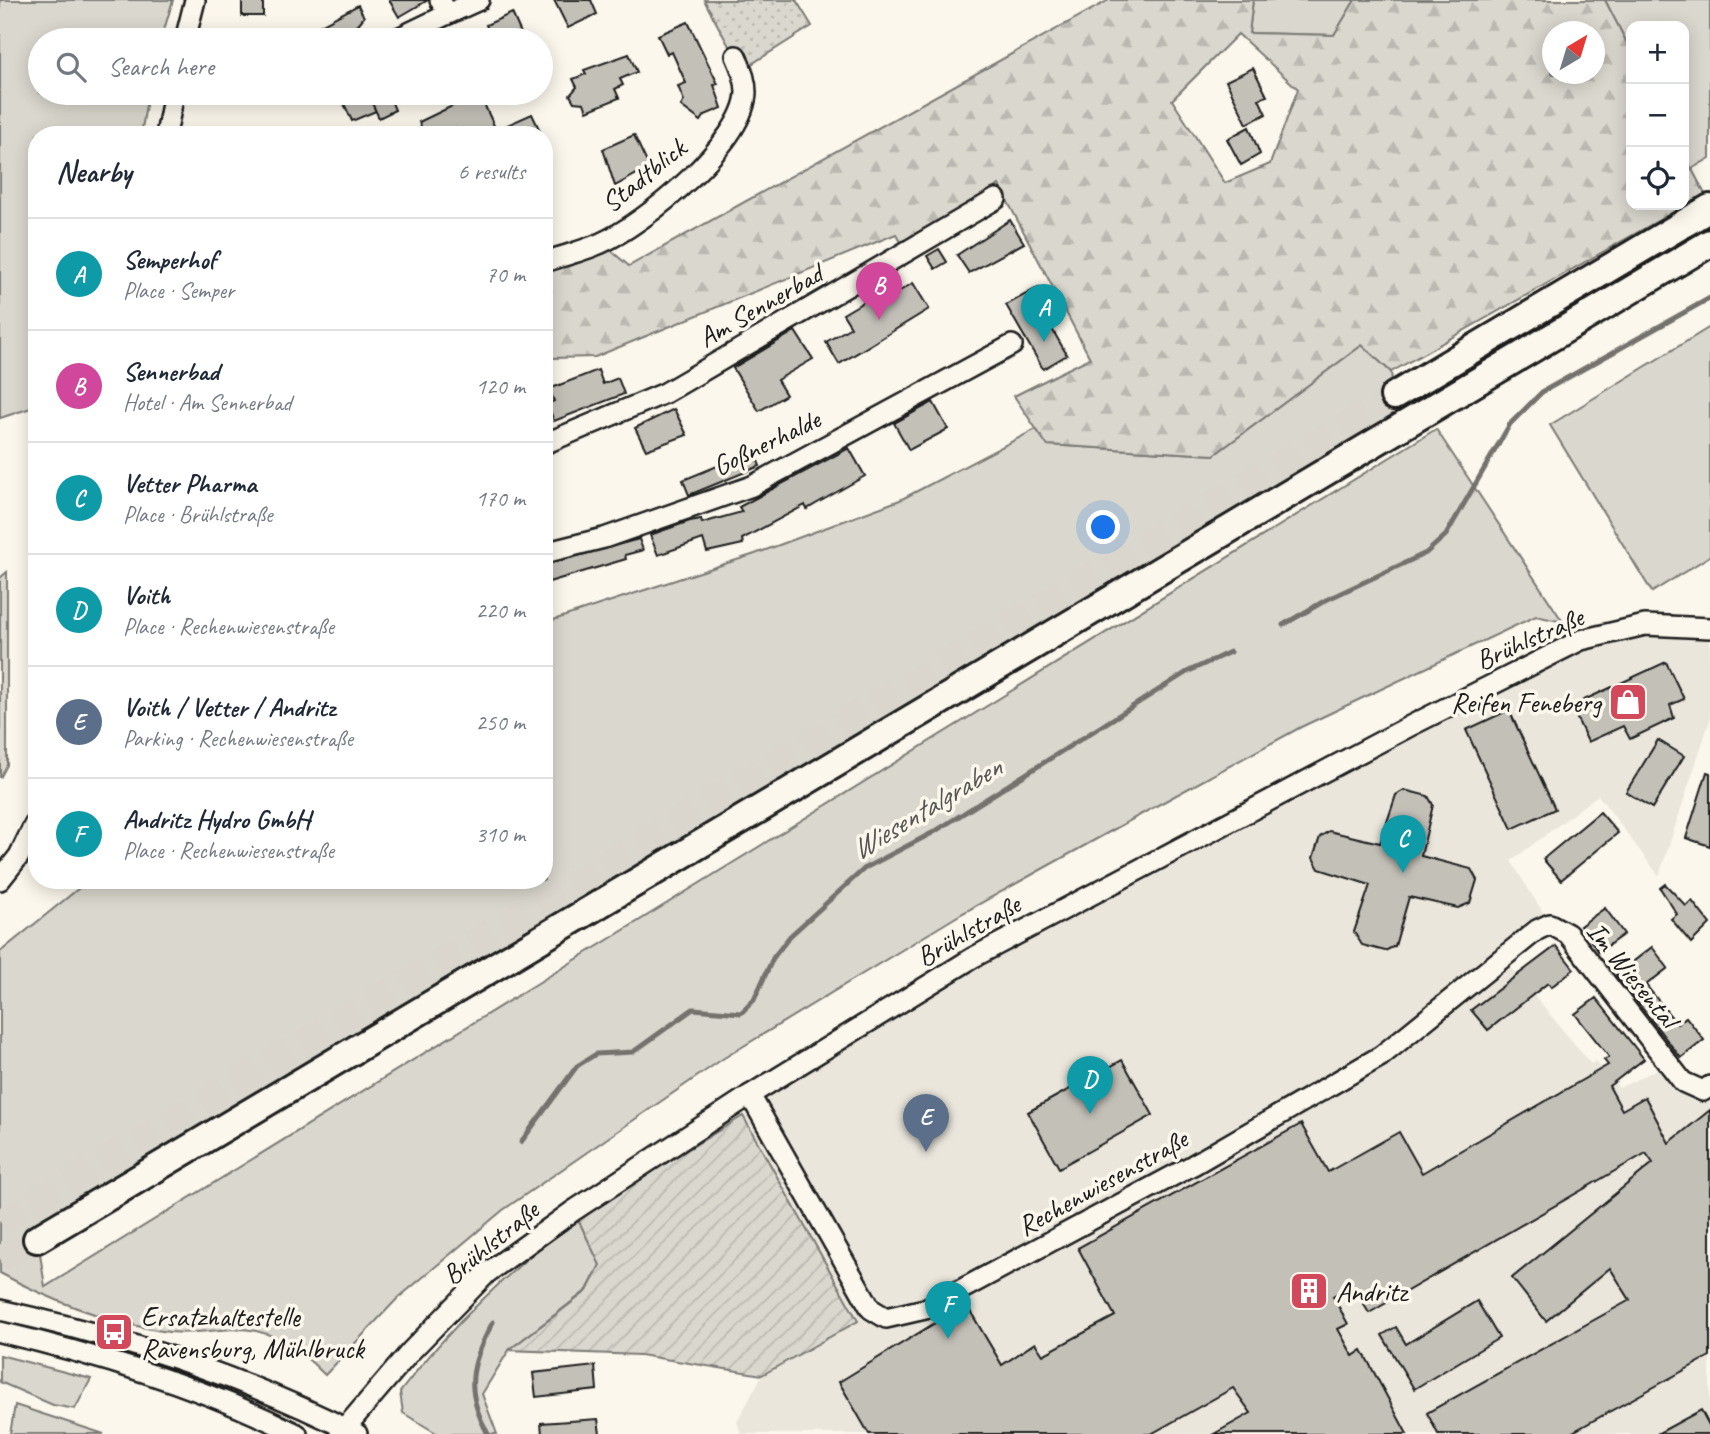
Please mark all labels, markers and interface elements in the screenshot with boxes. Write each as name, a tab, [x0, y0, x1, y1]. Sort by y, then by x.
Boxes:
north arrow	[1542, 21, 1605, 84]
map controls	[1626, 21, 1689, 210]
button: +	[1626, 21, 1689, 84]
search box	[28, 28, 553, 105]
icon: search	[52, 48, 90, 86]
text: Search here	[108, 50, 214, 83]
button: −	[1626, 84, 1689, 147]
street label: Stadtblick	[594, 129, 695, 220]
button: locate	[1626, 147, 1689, 210]
text: Nearby	[56, 153, 132, 191]
text: 6 results	[458, 157, 525, 186]
text: Semperhof	[123, 243, 216, 276]
street label: Am Sennerbad	[692, 254, 832, 355]
text: A	[73, 260, 85, 289]
text: 70 m	[486, 260, 525, 289]
pin: B	[856, 262, 902, 320]
text: Place · Semper	[123, 276, 234, 305]
pin: A	[1021, 284, 1067, 342]
text: Sennerbad	[123, 355, 219, 388]
text: B	[73, 372, 85, 401]
text: 120 m	[476, 372, 525, 401]
text: Hotel · Am Sennerbad	[123, 388, 292, 417]
street label: Goßnerhalde	[707, 401, 827, 483]
text: Vetter Pharma	[123, 467, 257, 500]
text: C	[74, 484, 84, 513]
text: 170 m	[476, 484, 525, 513]
text: Place · Brühlstraße	[123, 500, 273, 529]
your location	[1086, 510, 1120, 544]
text: Voith	[123, 579, 170, 612]
text: D	[72, 596, 86, 625]
text: 220 m	[476, 596, 525, 625]
street label: Brühlstraße	[1470, 598, 1590, 678]
text: Place · Rechenwiesenstraße	[123, 612, 334, 641]
shop icon: Reifen Feneberg	[1607, 681, 1649, 723]
place label: Reifen Feneberg	[1451, 685, 1603, 720]
text: Voith / Vetter / Andritz	[123, 691, 335, 724]
text: E	[73, 708, 85, 737]
text: 250 m	[476, 708, 525, 737]
text: Parking · Rechenwiesenstraße	[123, 724, 353, 753]
water label: Wiesentalgraben	[844, 747, 1010, 868]
text: Andritz Hydro GmbH	[123, 803, 310, 836]
pin: C	[1380, 815, 1426, 873]
text: F	[74, 820, 84, 849]
text: 310 m	[476, 820, 525, 849]
text: Place · Rechenwiesenstraße	[123, 836, 334, 865]
street label: Brühlstraße	[910, 886, 1028, 974]
street label: Im Wiesental	[1579, 914, 1689, 1039]
pin: D	[1067, 1056, 1113, 1114]
pin: E	[903, 1094, 949, 1152]
street label: Rechenwiesenstraße	[1011, 1120, 1195, 1244]
street label: Brühlstraße	[435, 1192, 547, 1292]
building icon: Andritz	[1288, 1270, 1330, 1312]
place label: Andritz	[1336, 1274, 1409, 1309]
pin: F	[925, 1281, 971, 1339]
place label: Ersatzhaltestelle Ravensburg, Mühlbruck	[141, 1299, 366, 1366]
bus stop icon: Ersatzhaltestelle Ravensburg, Mühlbruck	[93, 1311, 135, 1353]

